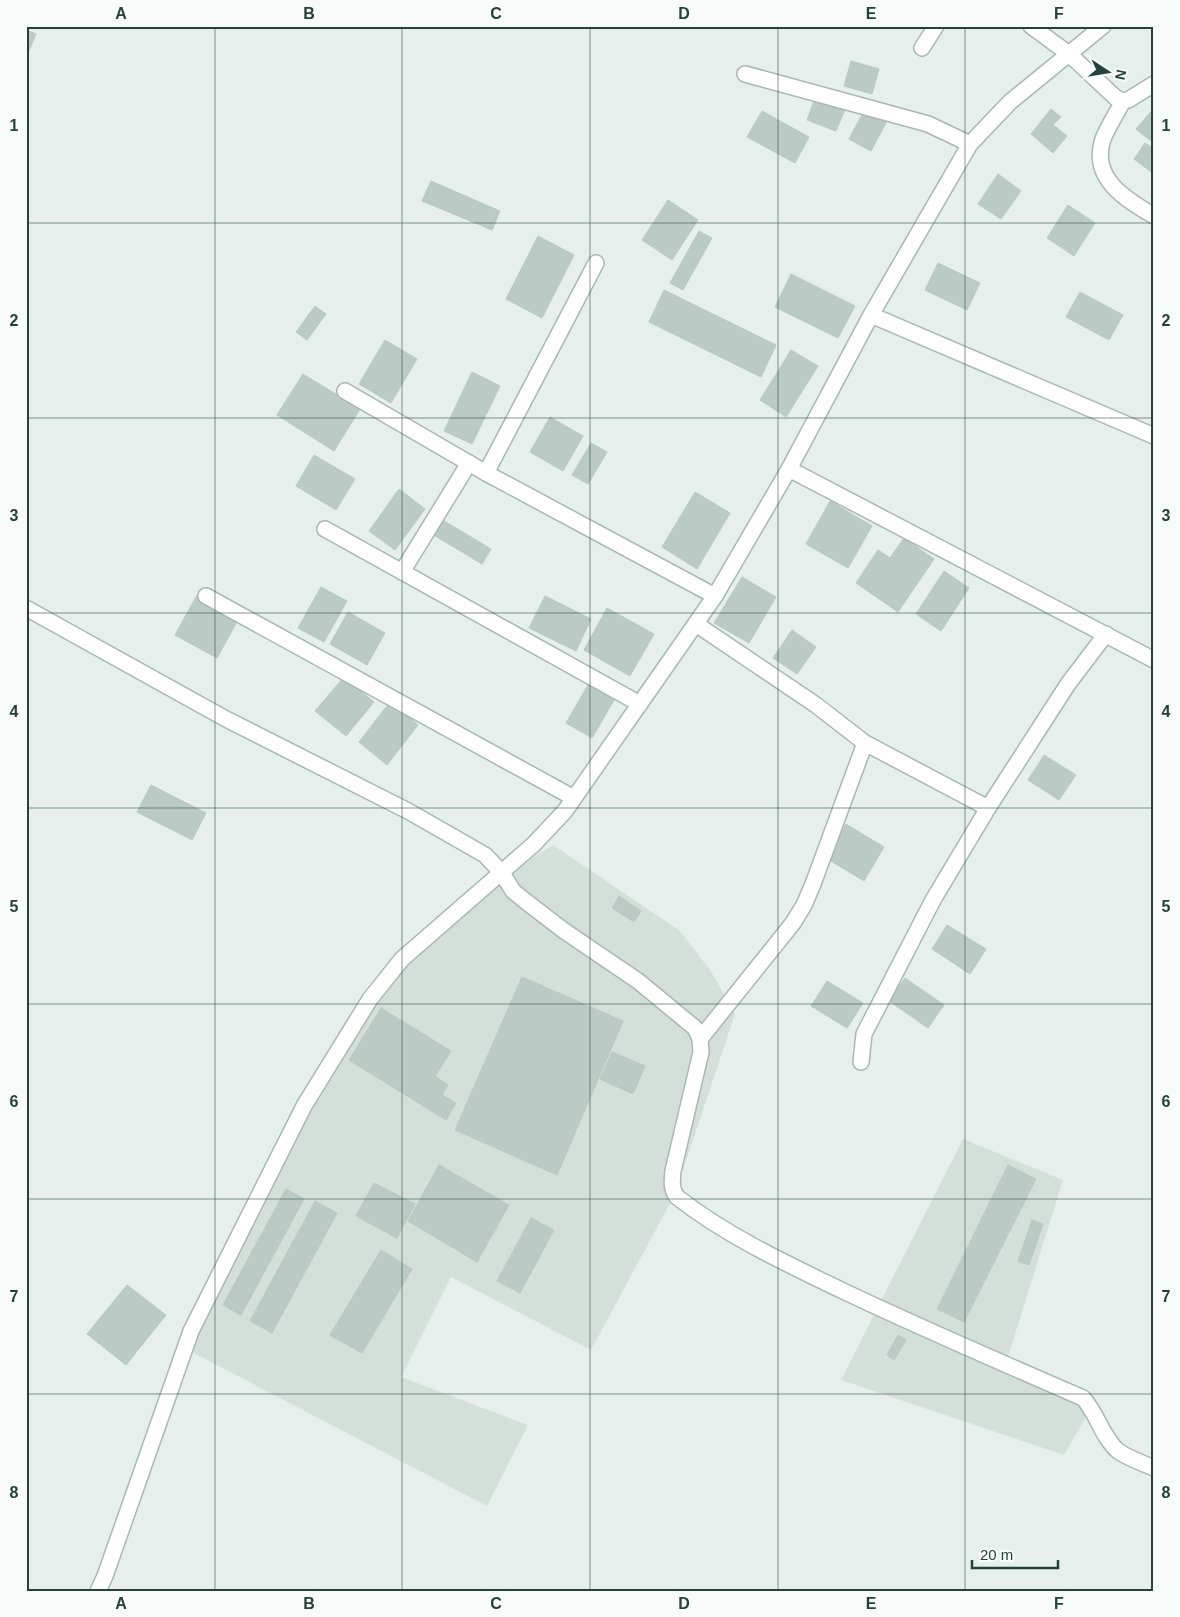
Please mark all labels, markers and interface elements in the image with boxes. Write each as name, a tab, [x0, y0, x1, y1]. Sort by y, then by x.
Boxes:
text: A	[115, 5, 127, 22]
text: B	[303, 5, 315, 22]
text: C	[490, 5, 502, 22]
text: D	[678, 5, 690, 22]
text: E	[866, 5, 877, 22]
text: F	[1054, 5, 1064, 22]
north arrow	[1082, 48, 1132, 98]
text: N	[1112, 68, 1130, 81]
text: 1	[10, 117, 19, 134]
text: 1	[1162, 117, 1171, 134]
text: 2	[10, 312, 19, 329]
text: 2	[1162, 312, 1171, 329]
text: 3	[10, 507, 19, 524]
text: 3	[1162, 507, 1171, 524]
text: 4	[10, 703, 19, 720]
text: 4	[1162, 703, 1171, 720]
text: 5	[10, 898, 19, 915]
text: 5	[1162, 898, 1171, 915]
text: 6	[10, 1093, 19, 1110]
text: 6	[1162, 1093, 1171, 1110]
text: 7	[10, 1288, 19, 1305]
text: 7	[1162, 1288, 1171, 1305]
text: 8	[10, 1484, 19, 1501]
text: 8	[1162, 1484, 1171, 1501]
scale bar	[972, 1537, 1059, 1569]
text: 20 m	[980, 1546, 1013, 1563]
text: A	[115, 1595, 127, 1612]
text: B	[303, 1595, 315, 1612]
text: C	[490, 1595, 502, 1612]
text: D	[678, 1595, 690, 1612]
text: E	[866, 1595, 877, 1612]
text: F	[1054, 1595, 1064, 1612]

